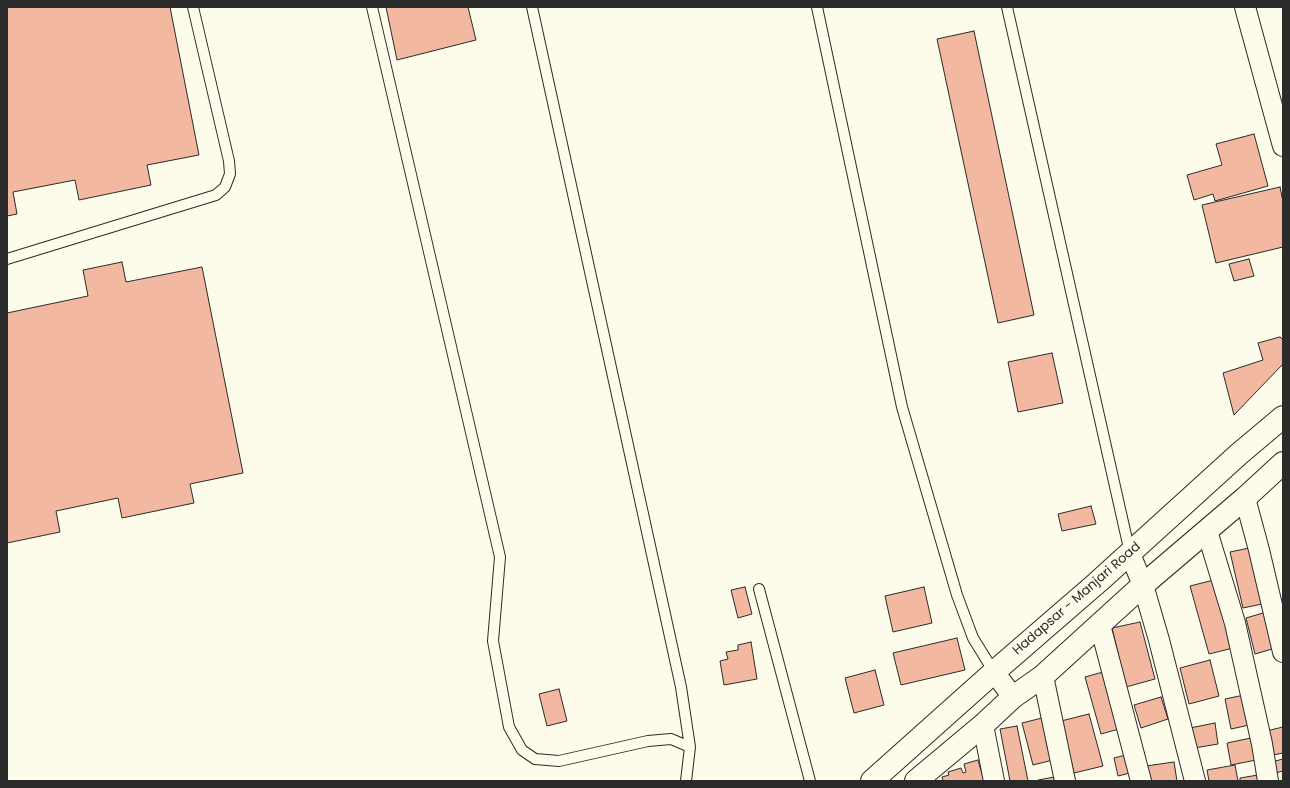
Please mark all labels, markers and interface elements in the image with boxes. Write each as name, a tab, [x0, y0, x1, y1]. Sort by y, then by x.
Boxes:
street label: Hadapsar - Manjari Road	[1010, 539, 1144, 659]

